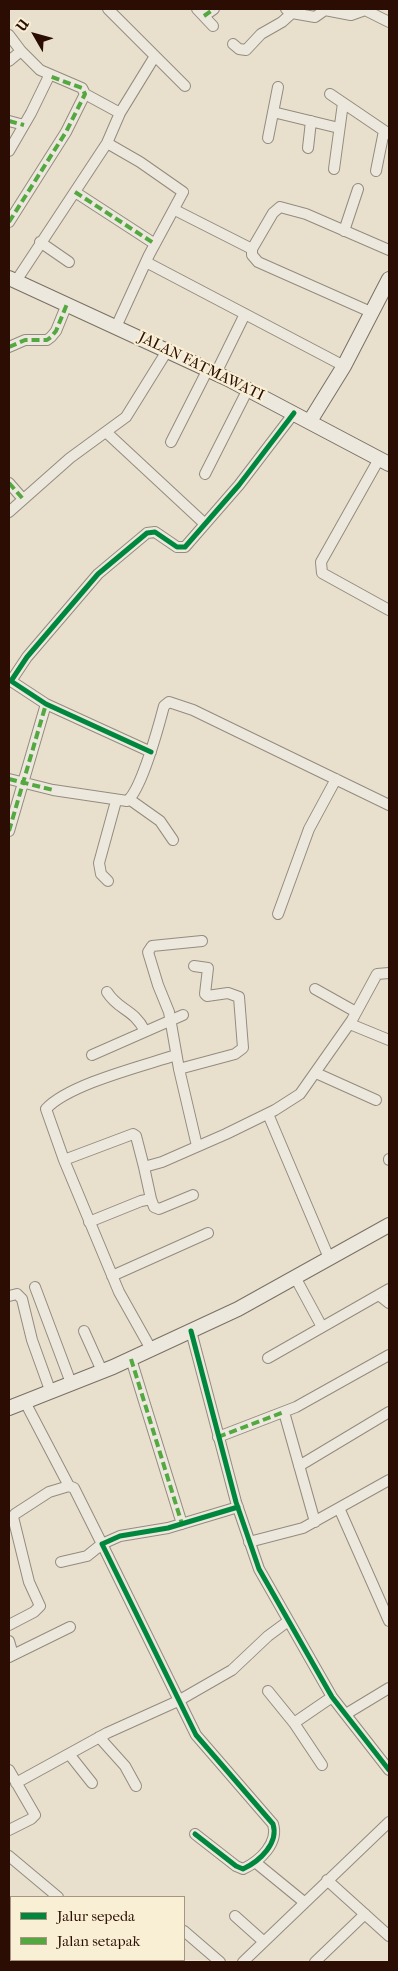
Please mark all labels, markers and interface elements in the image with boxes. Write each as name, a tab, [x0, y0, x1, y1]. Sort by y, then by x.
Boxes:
north arrow	[10, 10, 60, 60]
text: U	[13, 16, 33, 35]
street label: JALAN FATMAWATI	[135, 329, 267, 405]
legend	[10, 1896, 185, 1961]
text: Jalur sepeda	[57, 1907, 135, 1925]
text: Jalan setapak	[57, 1932, 140, 1950]

